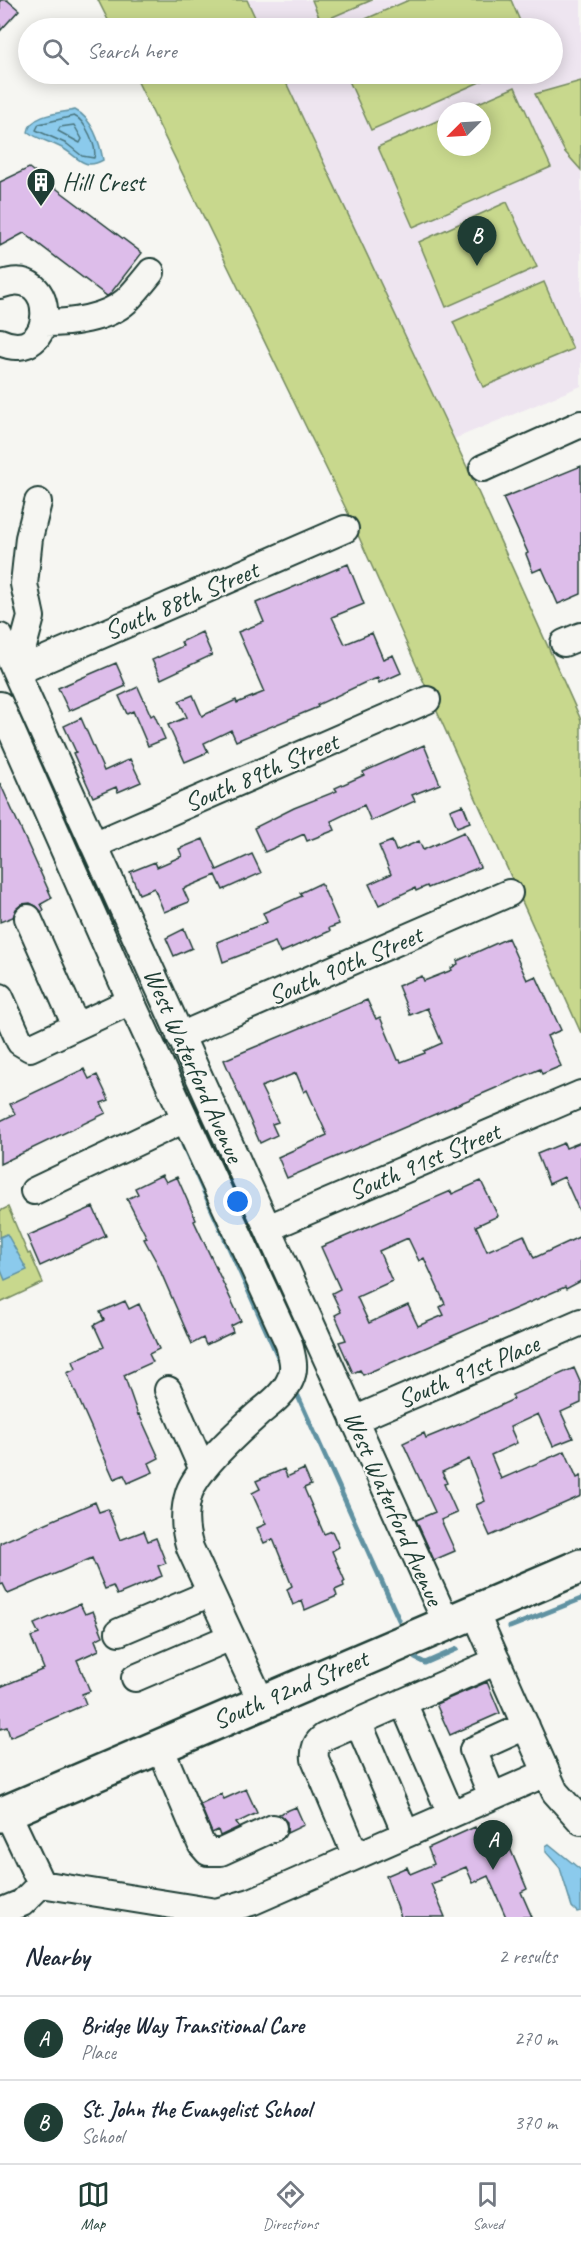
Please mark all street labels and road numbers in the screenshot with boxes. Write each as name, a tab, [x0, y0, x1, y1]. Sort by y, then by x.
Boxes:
street label: South 88th Street	[99, 552, 265, 648]
street label: South 89th Street	[179, 724, 345, 820]
street label: South 90th Street	[263, 917, 429, 1013]
street label: West Waterford Avenue	[136, 963, 252, 1170]
street label: South 91st Street	[344, 1114, 507, 1208]
street label: South 91st Place	[392, 1326, 545, 1416]
street label: West Waterford Avenue	[336, 1406, 452, 1613]
street label: South 92nd Street	[208, 1641, 375, 1737]

